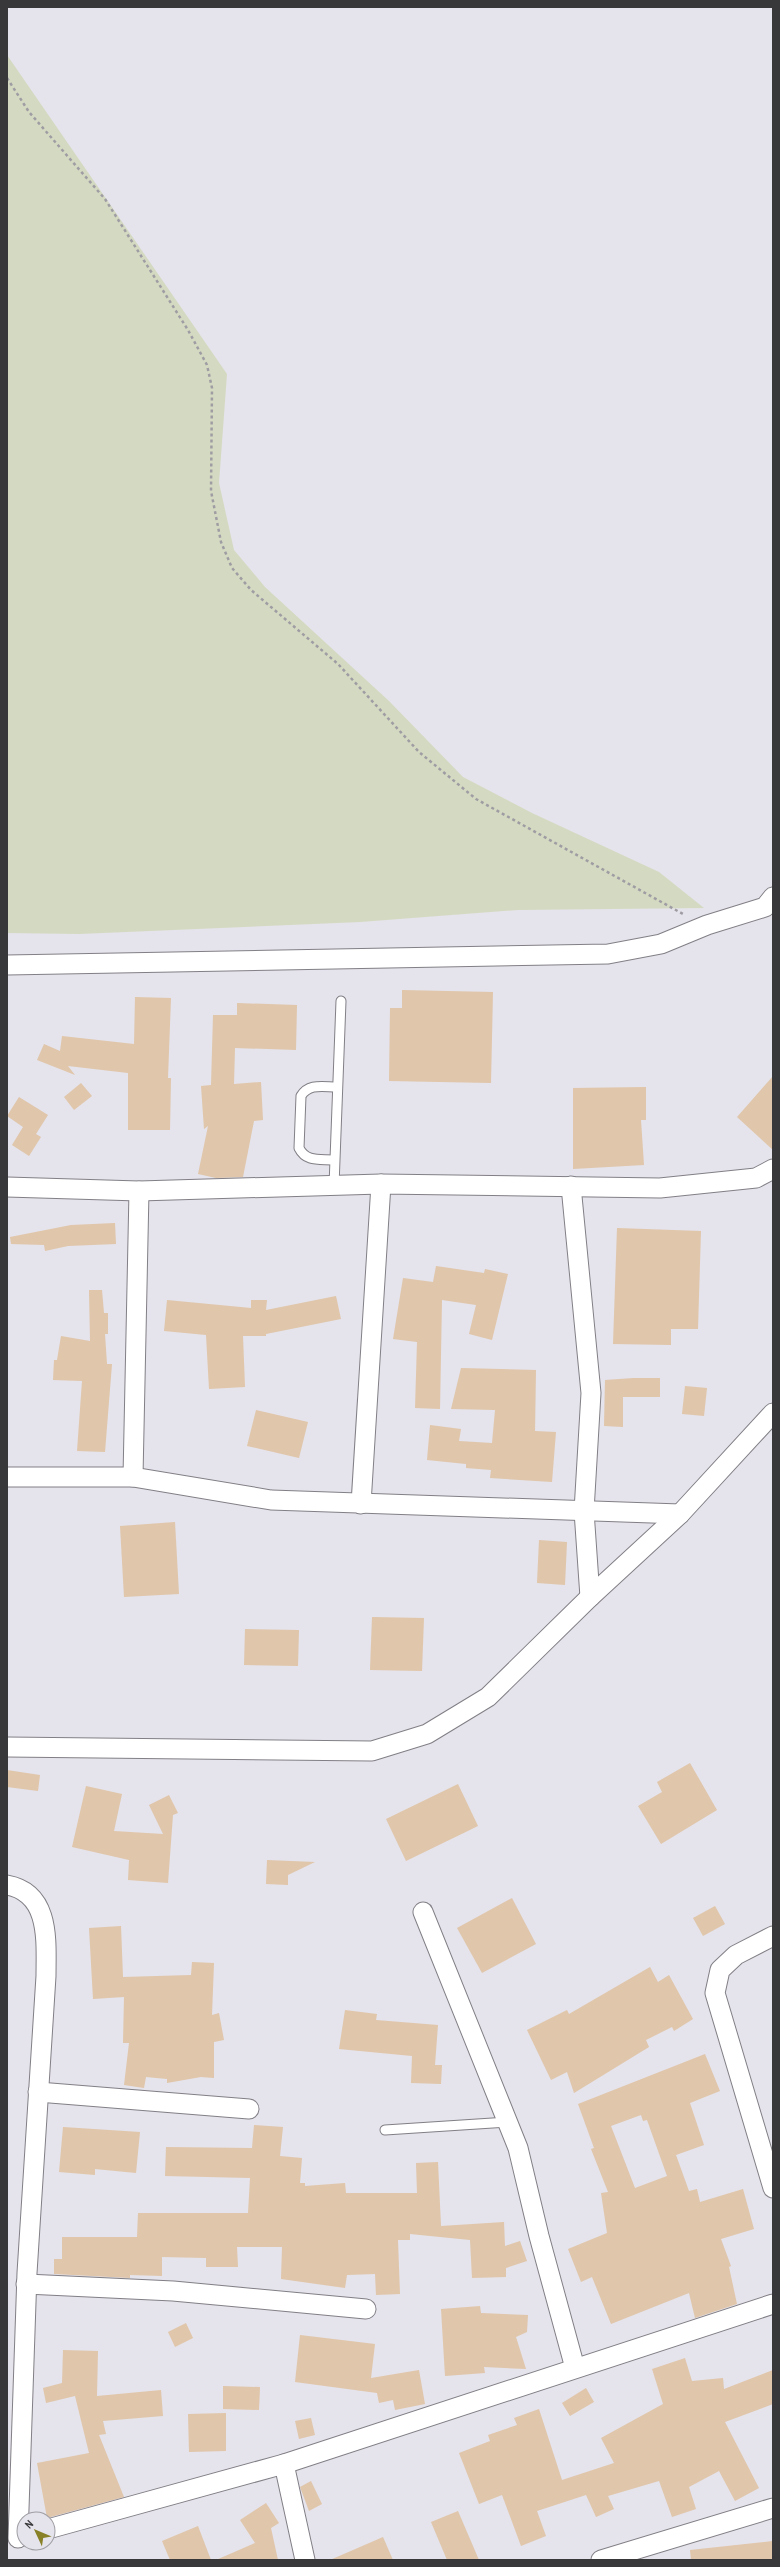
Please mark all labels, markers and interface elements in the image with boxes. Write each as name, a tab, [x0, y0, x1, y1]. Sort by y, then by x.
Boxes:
north arrow	[16, 2511, 56, 2551]
text: N	[22, 2517, 36, 2531]

